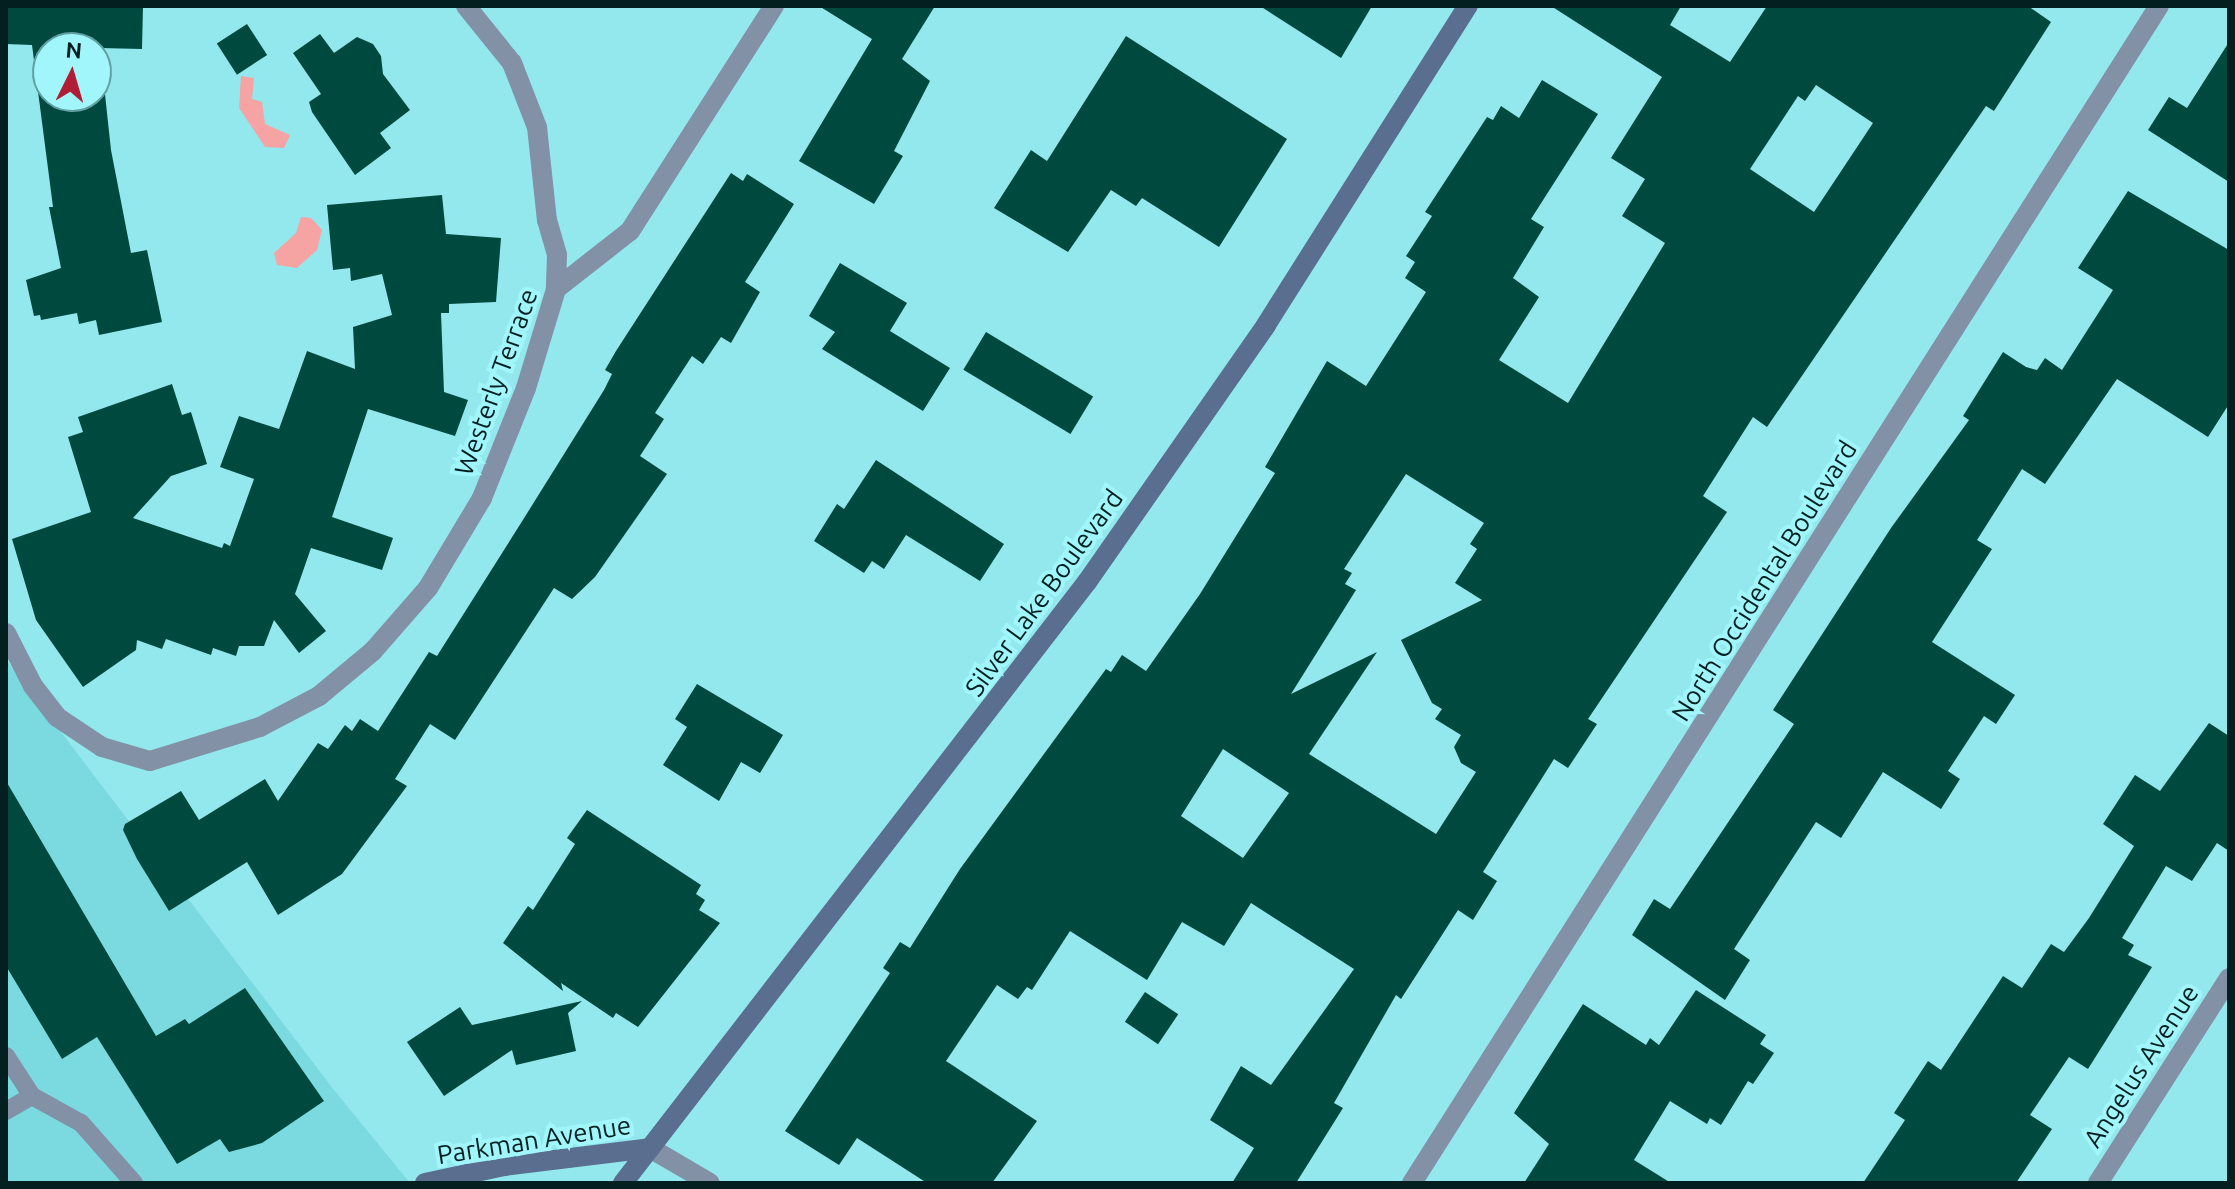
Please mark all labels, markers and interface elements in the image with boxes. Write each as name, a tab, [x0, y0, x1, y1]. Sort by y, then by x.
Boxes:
north arrow	[32, 32, 112, 112]
text: N	[65, 36, 83, 63]
street label: Westerly Terrace	[448, 285, 544, 479]
street label: North Occidental Boulevard	[1665, 435, 1863, 727]
street label: Silver Lake Boulevard	[959, 484, 1129, 702]
street label: Angelus Avenue	[2077, 979, 2205, 1153]
street label: Parkman Avenue	[435, 1109, 633, 1171]

